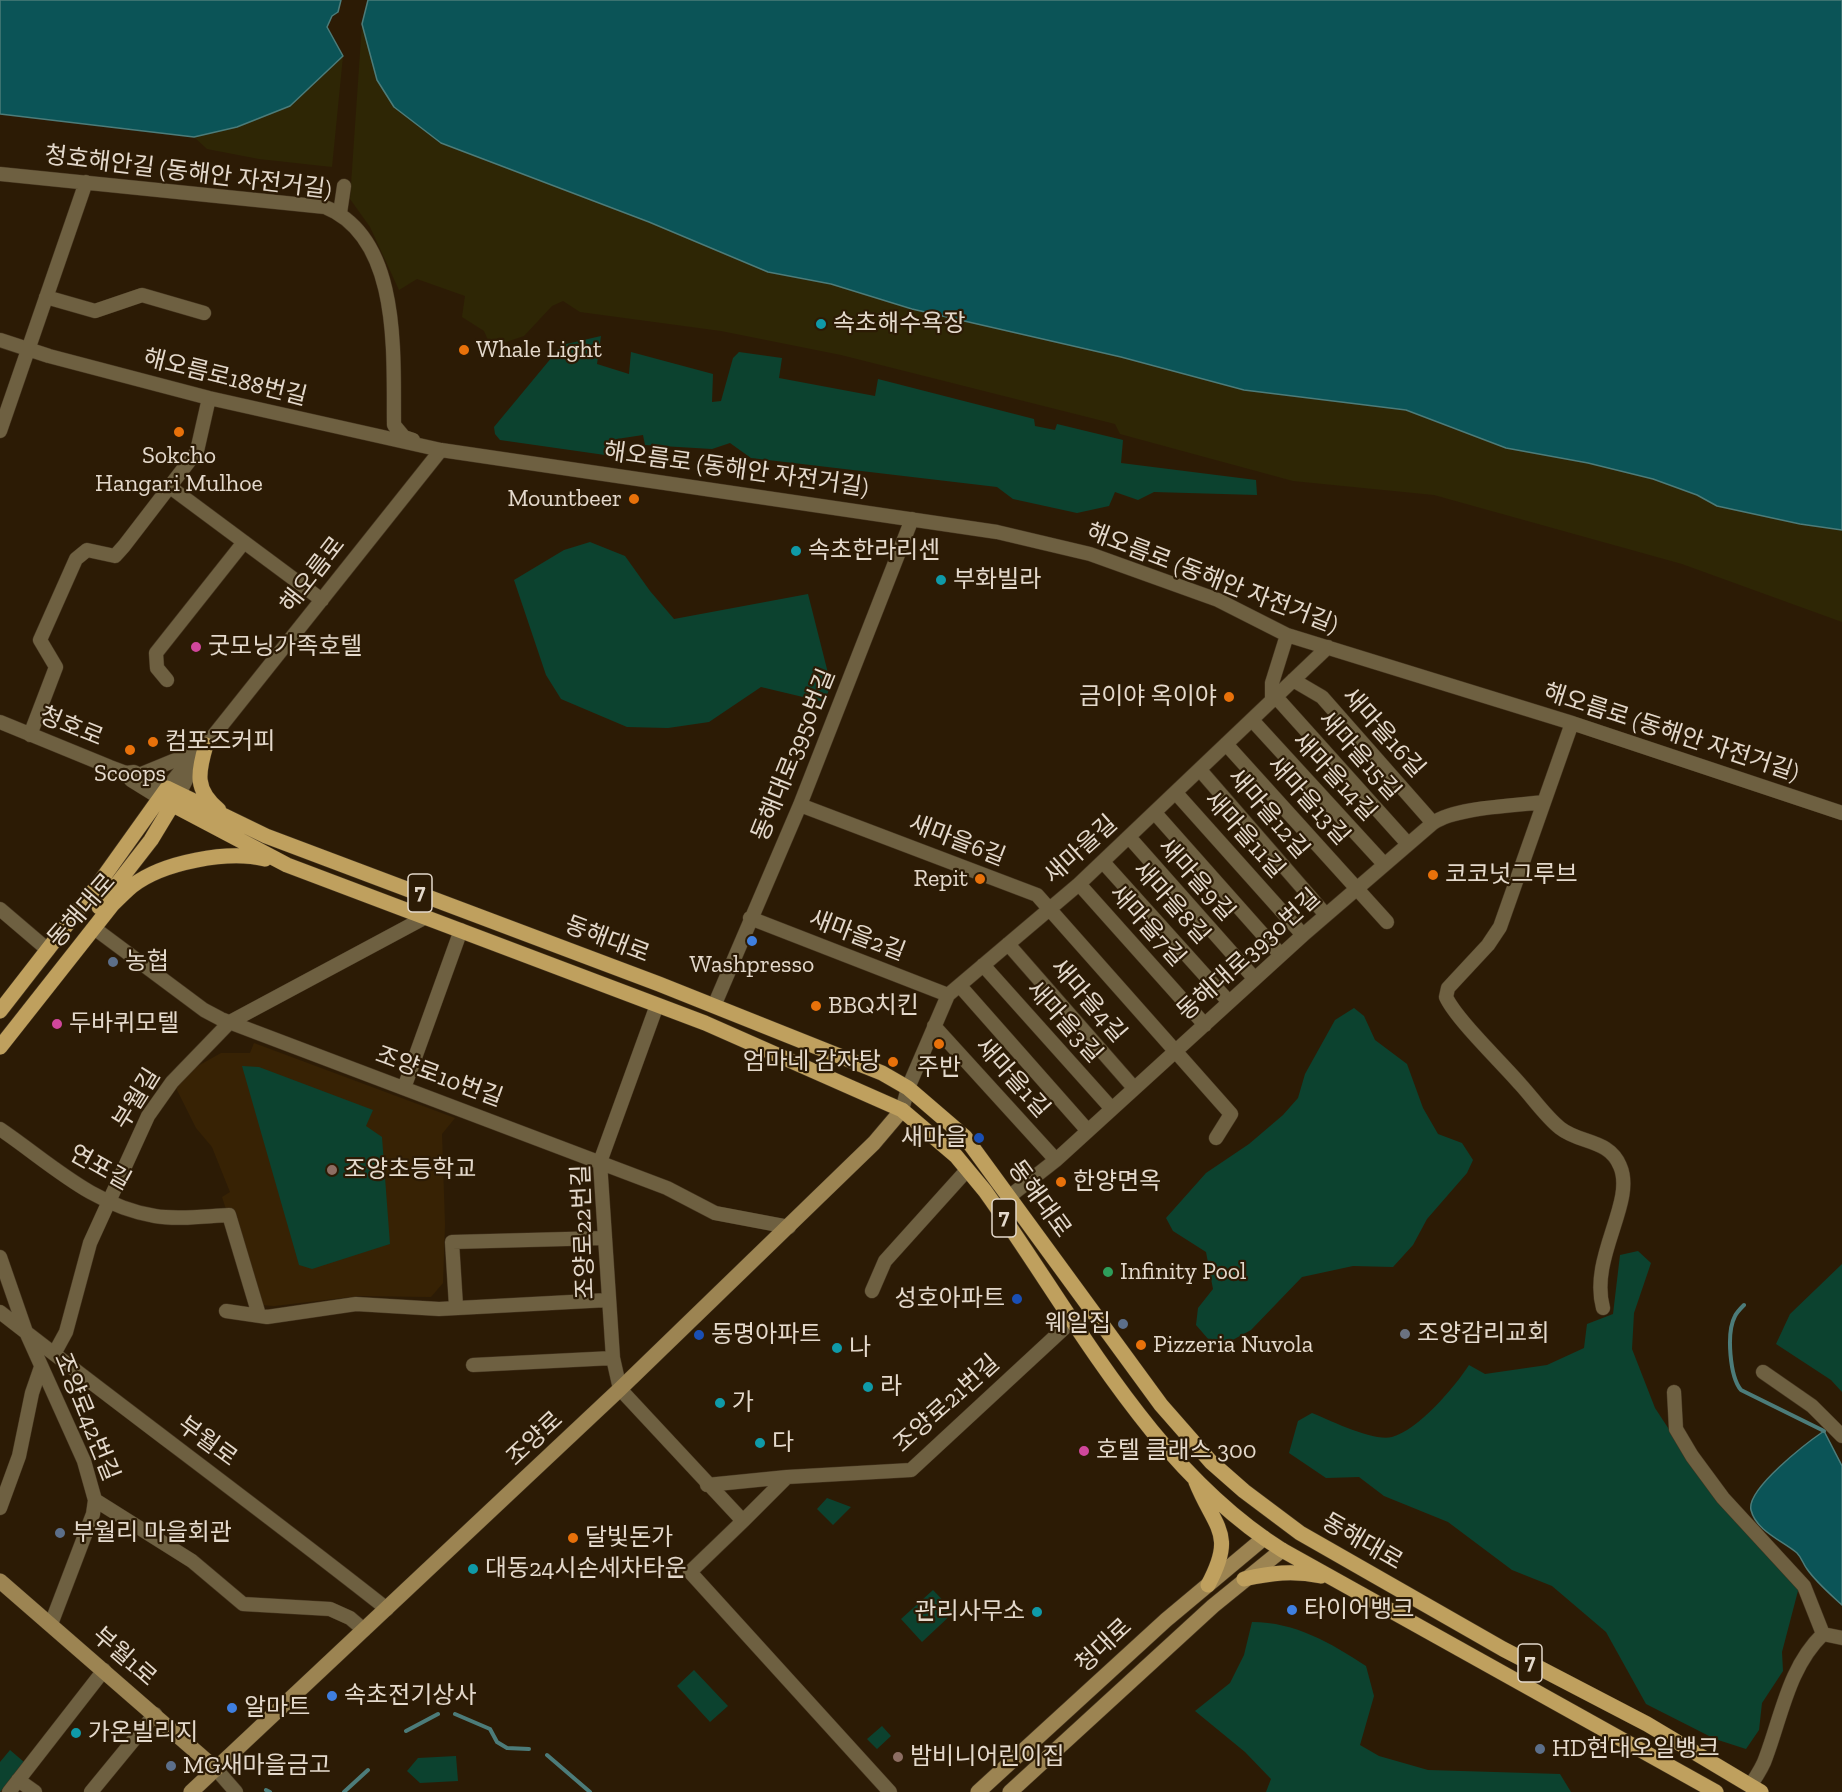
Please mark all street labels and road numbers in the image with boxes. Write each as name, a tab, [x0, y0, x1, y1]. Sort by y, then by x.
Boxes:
street label: 청호해안길 (동해안 자전거길)	[43, 141, 333, 205]
street label: 해오름로188번길	[140, 344, 310, 412]
street label: 해오름로 (동해안 자전거길)	[602, 437, 870, 503]
street label: 해오름로 (동해안 자전거길)	[1082, 518, 1342, 640]
street label: 해오름로	[274, 531, 352, 619]
street label: 동해대로3950번길	[746, 665, 842, 845]
street label: 해오름로 (동해안 자전거길)	[1540, 678, 1802, 788]
street label: 새마을16길	[1335, 682, 1431, 784]
street label: 청호로	[35, 701, 107, 753]
street label: 새마을15길	[1312, 706, 1406, 806]
street label: 새마을14길	[1286, 727, 1382, 827]
street label: 새마을13길	[1261, 751, 1355, 851]
street label: 새마을12길	[1221, 763, 1315, 865]
street label: 새마을11길	[1198, 786, 1290, 884]
street label: 새마을6길	[905, 809, 1009, 873]
street label: 새마을길	[1039, 810, 1123, 890]
street label: 새마을9길	[1151, 833, 1241, 927]
street label: 새마을8길	[1126, 856, 1216, 950]
street label: 동해대로	[42, 868, 122, 954]
road number: 7	[408, 874, 432, 912]
street label: 새마을7길	[1103, 879, 1191, 973]
street label: 동해대로3930번길	[1172, 883, 1326, 1027]
street label: 새마을2길	[805, 905, 909, 967]
street label: 동해대로	[561, 911, 653, 969]
street label: 새마을4길	[1044, 953, 1132, 1049]
street label: 새마을3길	[1020, 975, 1108, 1069]
street label: 새마을1길	[969, 1032, 1055, 1124]
street label: 조양로10번길	[371, 1041, 507, 1113]
street label: 부월길	[107, 1063, 167, 1135]
street label: 연포길	[64, 1139, 136, 1197]
street label: 동해대로	[1001, 1155, 1077, 1243]
street label: 조양로22번길	[567, 1164, 601, 1300]
road number: 7	[992, 1199, 1016, 1237]
street label: 조양로42번길	[47, 1349, 125, 1485]
street label: 조양로21번길	[888, 1349, 1006, 1459]
street label: 조양로	[501, 1406, 569, 1472]
street label: 부월로	[172, 1411, 242, 1473]
street label: 동해대로	[1317, 1507, 1407, 1577]
street label: 청대로	[1070, 1613, 1138, 1679]
street label: 부월1로	[86, 1621, 162, 1693]
road number: 7	[1518, 1644, 1542, 1682]

